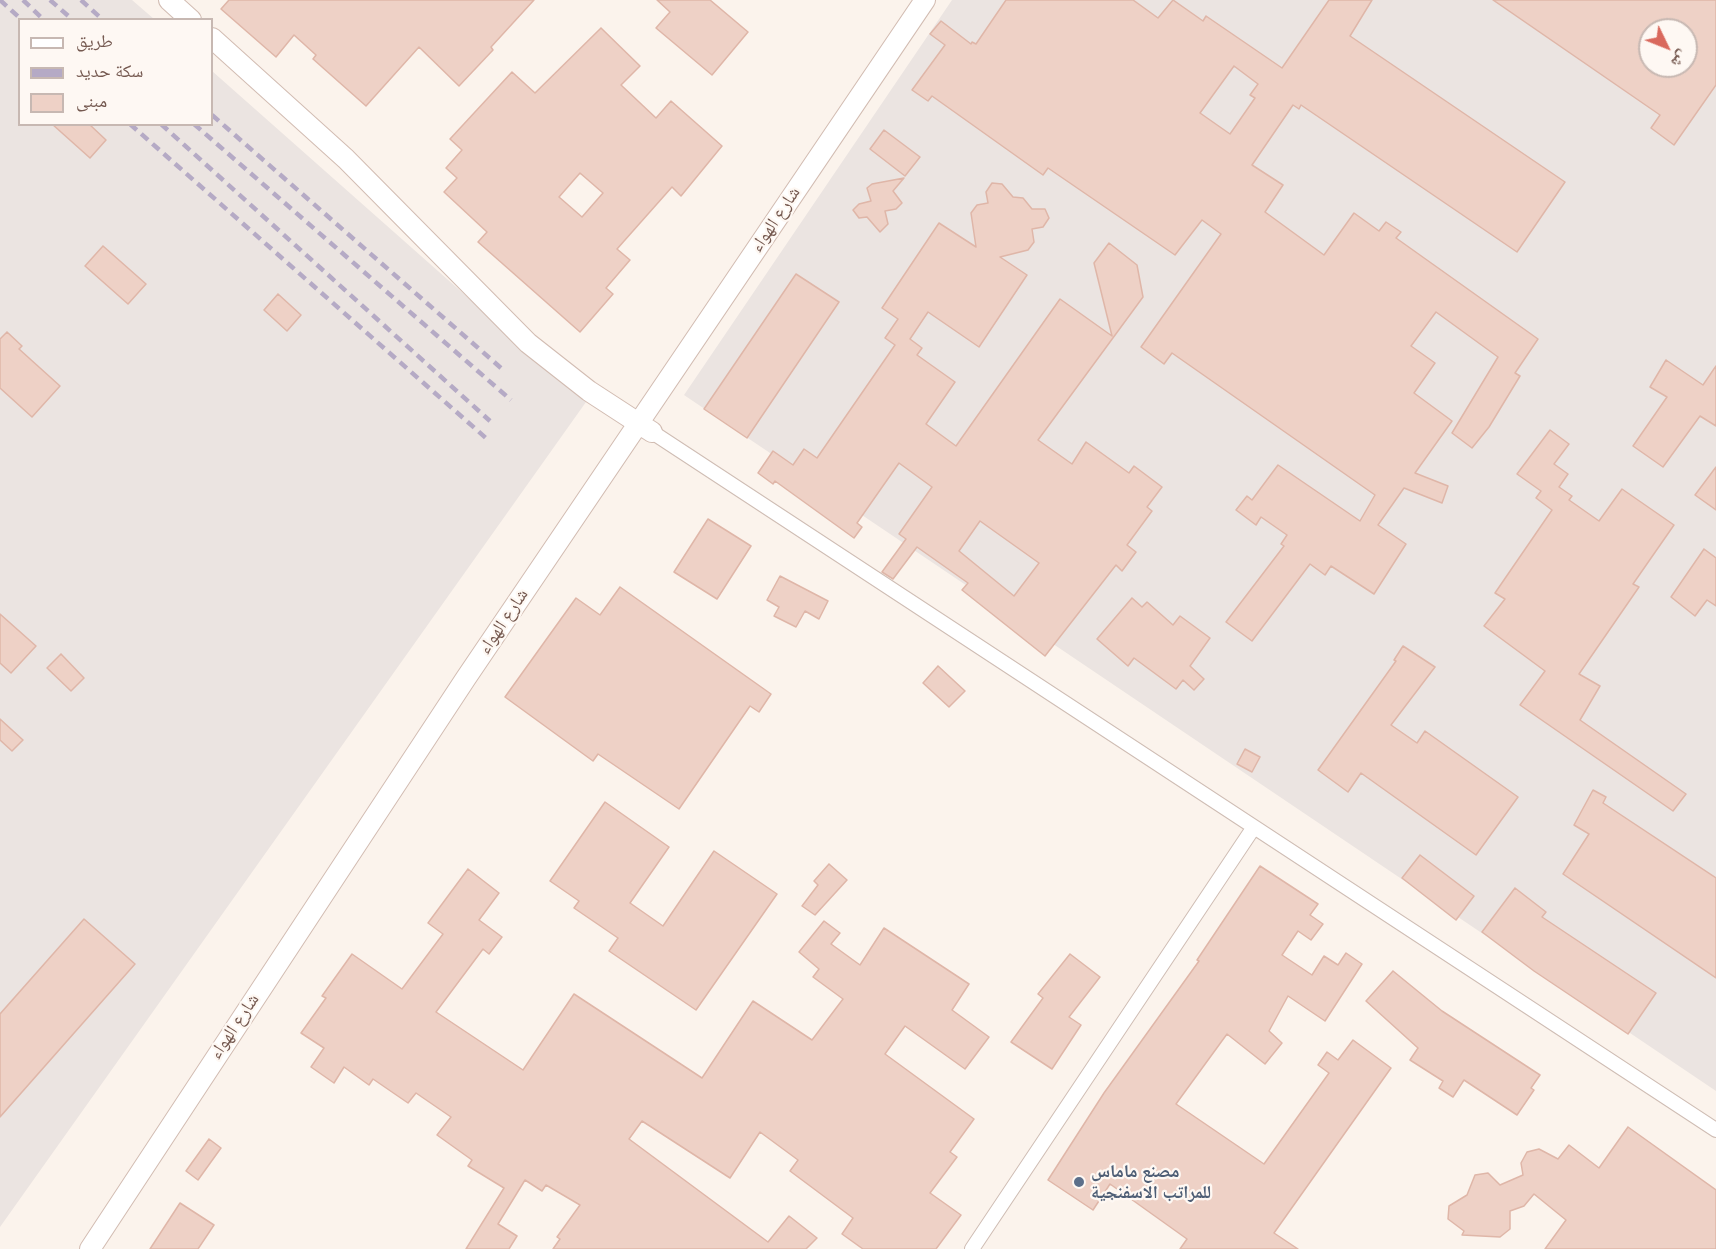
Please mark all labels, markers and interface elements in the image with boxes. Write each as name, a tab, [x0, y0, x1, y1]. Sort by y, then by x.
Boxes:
legend	[18, 18, 213, 126]
north arrow	[1638, 18, 1698, 78]
text: طريق	[76, 30, 113, 51]
text: ش	[1667, 47, 1693, 72]
text: سكة حديد	[76, 60, 143, 81]
text: مبنى	[76, 90, 107, 111]
street label: شارع الهواء	[746, 183, 806, 257]
street label: شارع الهواء	[474, 585, 534, 659]
street label: شارع الهواء	[205, 990, 265, 1064]
place label: مصنع ماماس للمراتب الاسفنجية	[1091, 1161, 1211, 1204]
marker: مصنع ماماس للمراتب الاسفنجية	[1072, 1175, 1086, 1189]

